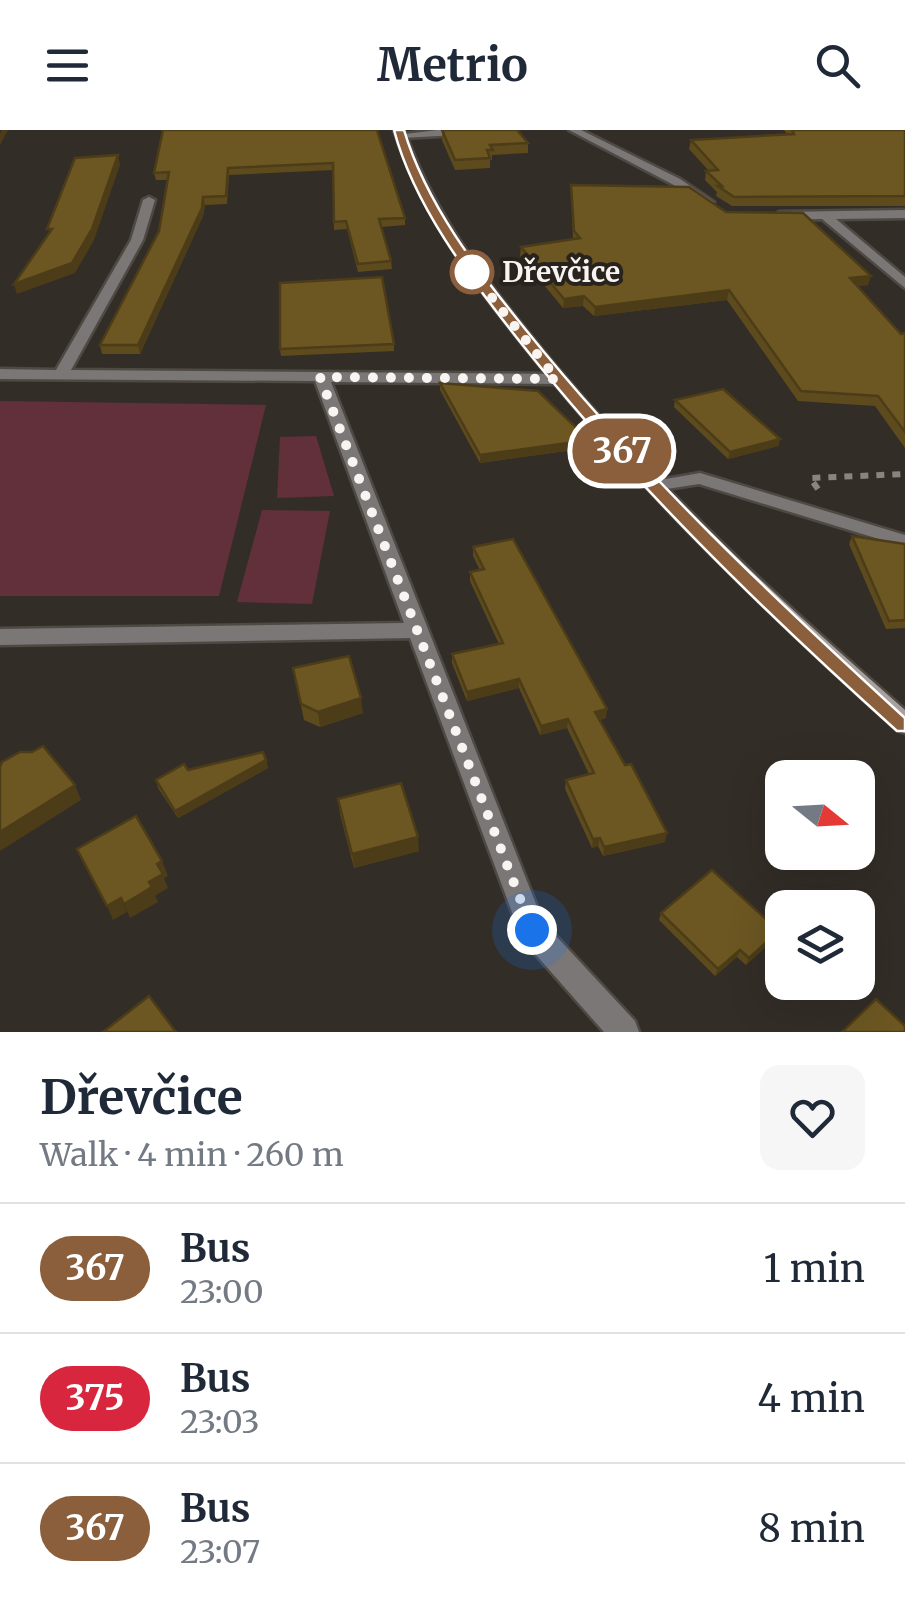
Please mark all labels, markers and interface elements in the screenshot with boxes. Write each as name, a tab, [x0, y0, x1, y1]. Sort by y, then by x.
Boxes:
text: Metrio	[377, 37, 528, 93]
icon: menu	[40, 38, 95, 93]
icon: search	[810, 38, 865, 93]
marker: Dřevčice	[451, 251, 493, 293]
place label: Dřevčice	[502, 254, 620, 290]
line badge: 367	[564, 418, 680, 484]
text: 367	[592, 429, 652, 473]
north arrow	[765, 760, 875, 870]
map controls	[765, 760, 875, 1000]
button: layers	[765, 890, 875, 1000]
your location	[507, 905, 557, 955]
button: heart	[760, 1065, 865, 1170]
text: Dřevčice	[40, 1067, 243, 1127]
text: Walk · 4 min · 260 m	[40, 1135, 344, 1175]
text: Bus	[180, 1225, 250, 1272]
text: 1 min	[764, 1245, 865, 1292]
text: 367	[65, 1246, 125, 1290]
text: 23:00	[180, 1272, 264, 1312]
text: Bus	[180, 1355, 250, 1402]
text: 4 min	[757, 1375, 865, 1422]
text: 375	[65, 1376, 125, 1420]
text: 23:03	[180, 1402, 260, 1442]
text: Bus	[180, 1485, 250, 1532]
text: 8 min	[758, 1505, 865, 1552]
text: 367	[65, 1506, 125, 1550]
text: 23:07	[180, 1532, 260, 1572]

